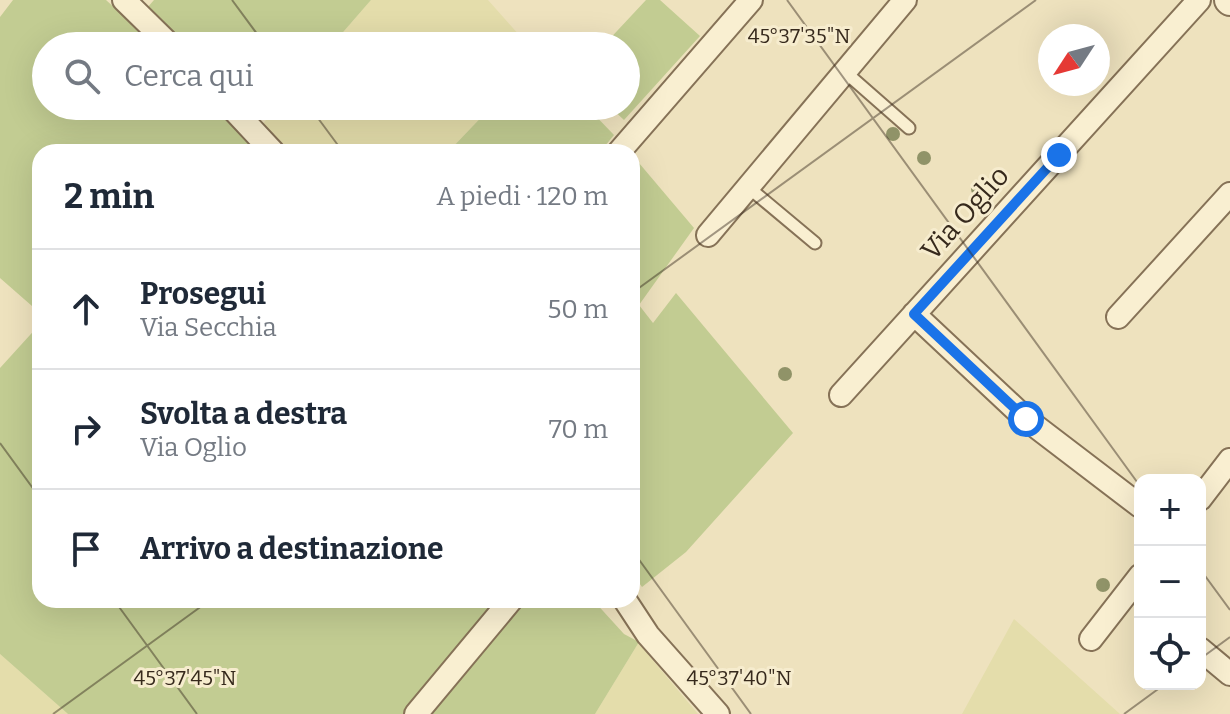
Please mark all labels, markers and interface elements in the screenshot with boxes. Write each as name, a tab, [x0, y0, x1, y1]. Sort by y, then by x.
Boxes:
text: 45°37'35"N	[748, 24, 850, 48]
north arrow	[1038, 24, 1110, 96]
search box	[32, 32, 640, 120]
icon: search	[60, 54, 104, 98]
text: Cerca qui	[124, 58, 254, 94]
route end	[1041, 137, 1077, 173]
street label: Via Oglio	[914, 159, 1016, 267]
text: 2 min	[64, 176, 154, 217]
text: A piedi · 120 m	[436, 181, 608, 212]
text: Prosegui	[140, 276, 266, 312]
icon: ahead	[64, 287, 108, 331]
text: 50 m	[547, 294, 608, 325]
text: Via Secchia	[140, 312, 277, 343]
text: Svolta a destra	[140, 396, 347, 432]
route start	[1008, 401, 1044, 437]
icon: right	[64, 407, 108, 451]
text: 70 m	[549, 414, 608, 445]
text: Via Oglio	[140, 432, 247, 463]
map controls	[1134, 474, 1206, 690]
button: +	[1134, 474, 1206, 546]
icon: arrive	[64, 527, 108, 571]
text: Arrivo a destinazione	[140, 531, 443, 567]
button: −	[1134, 546, 1206, 618]
button: locate	[1134, 618, 1206, 690]
text: 45°37'45"N	[134, 666, 237, 690]
text: 45°37'40"N	[686, 666, 792, 690]

